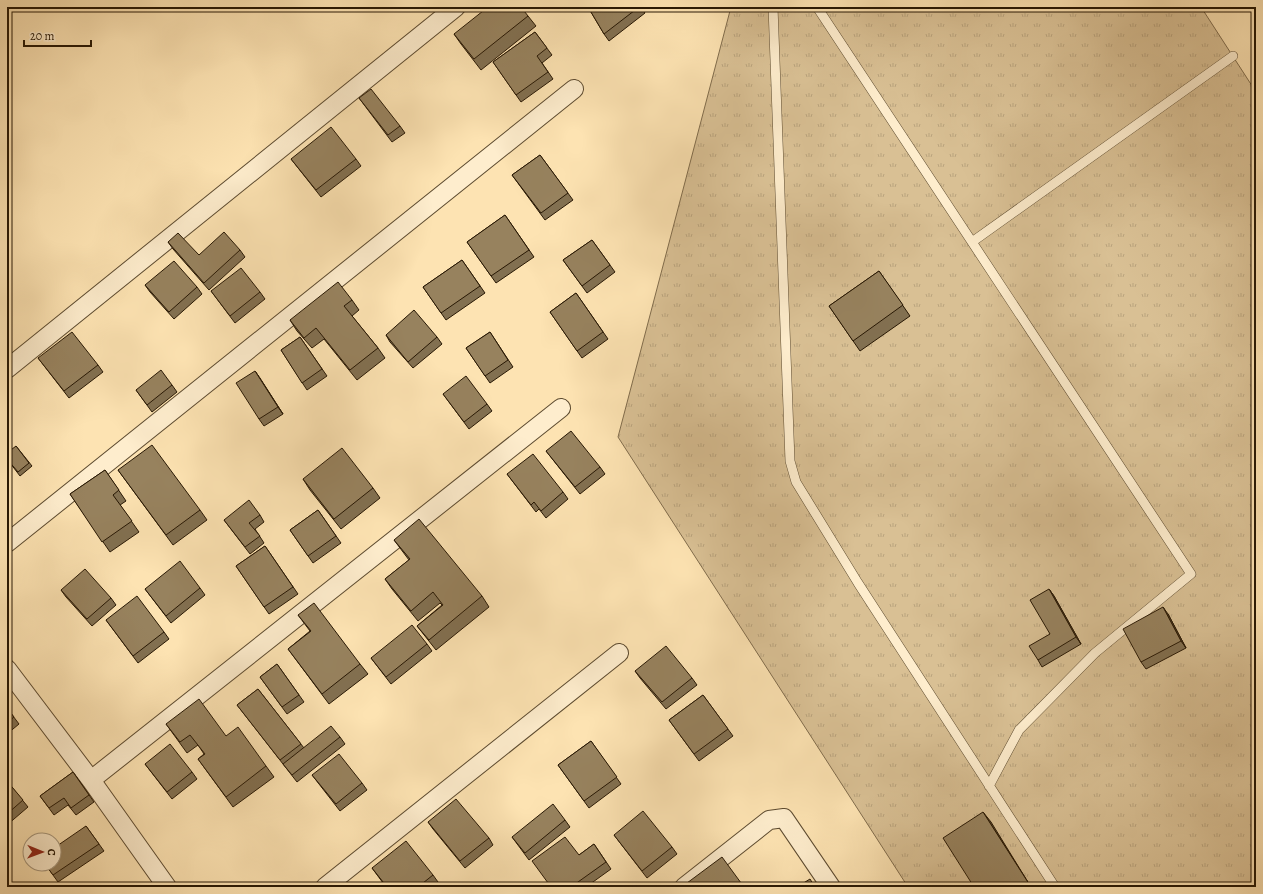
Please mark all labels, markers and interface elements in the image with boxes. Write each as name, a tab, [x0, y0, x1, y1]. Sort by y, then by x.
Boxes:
scale bar	[24, 22, 91, 48]
text: 20 m	[30, 28, 54, 44]
north arrow	[22, 832, 62, 872]
text: С	[44, 849, 59, 856]

